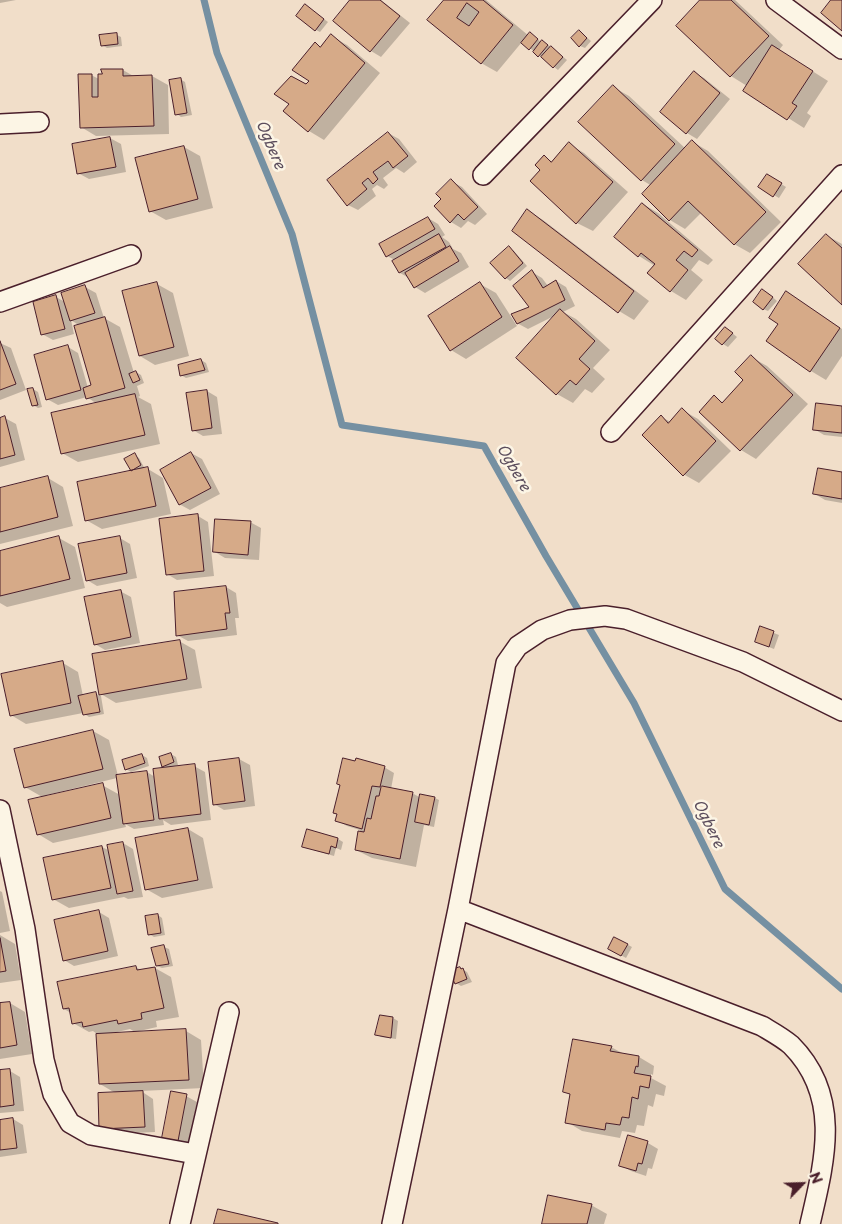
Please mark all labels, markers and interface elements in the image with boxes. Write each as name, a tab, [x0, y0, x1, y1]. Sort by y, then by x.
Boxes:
water label: Ogbere	[252, 118, 288, 172]
water label: Ogbere	[492, 441, 534, 495]
water label: Ogbere	[689, 797, 727, 851]
north arrow	[777, 1159, 827, 1209]
text: N	[804, 1168, 828, 1187]

